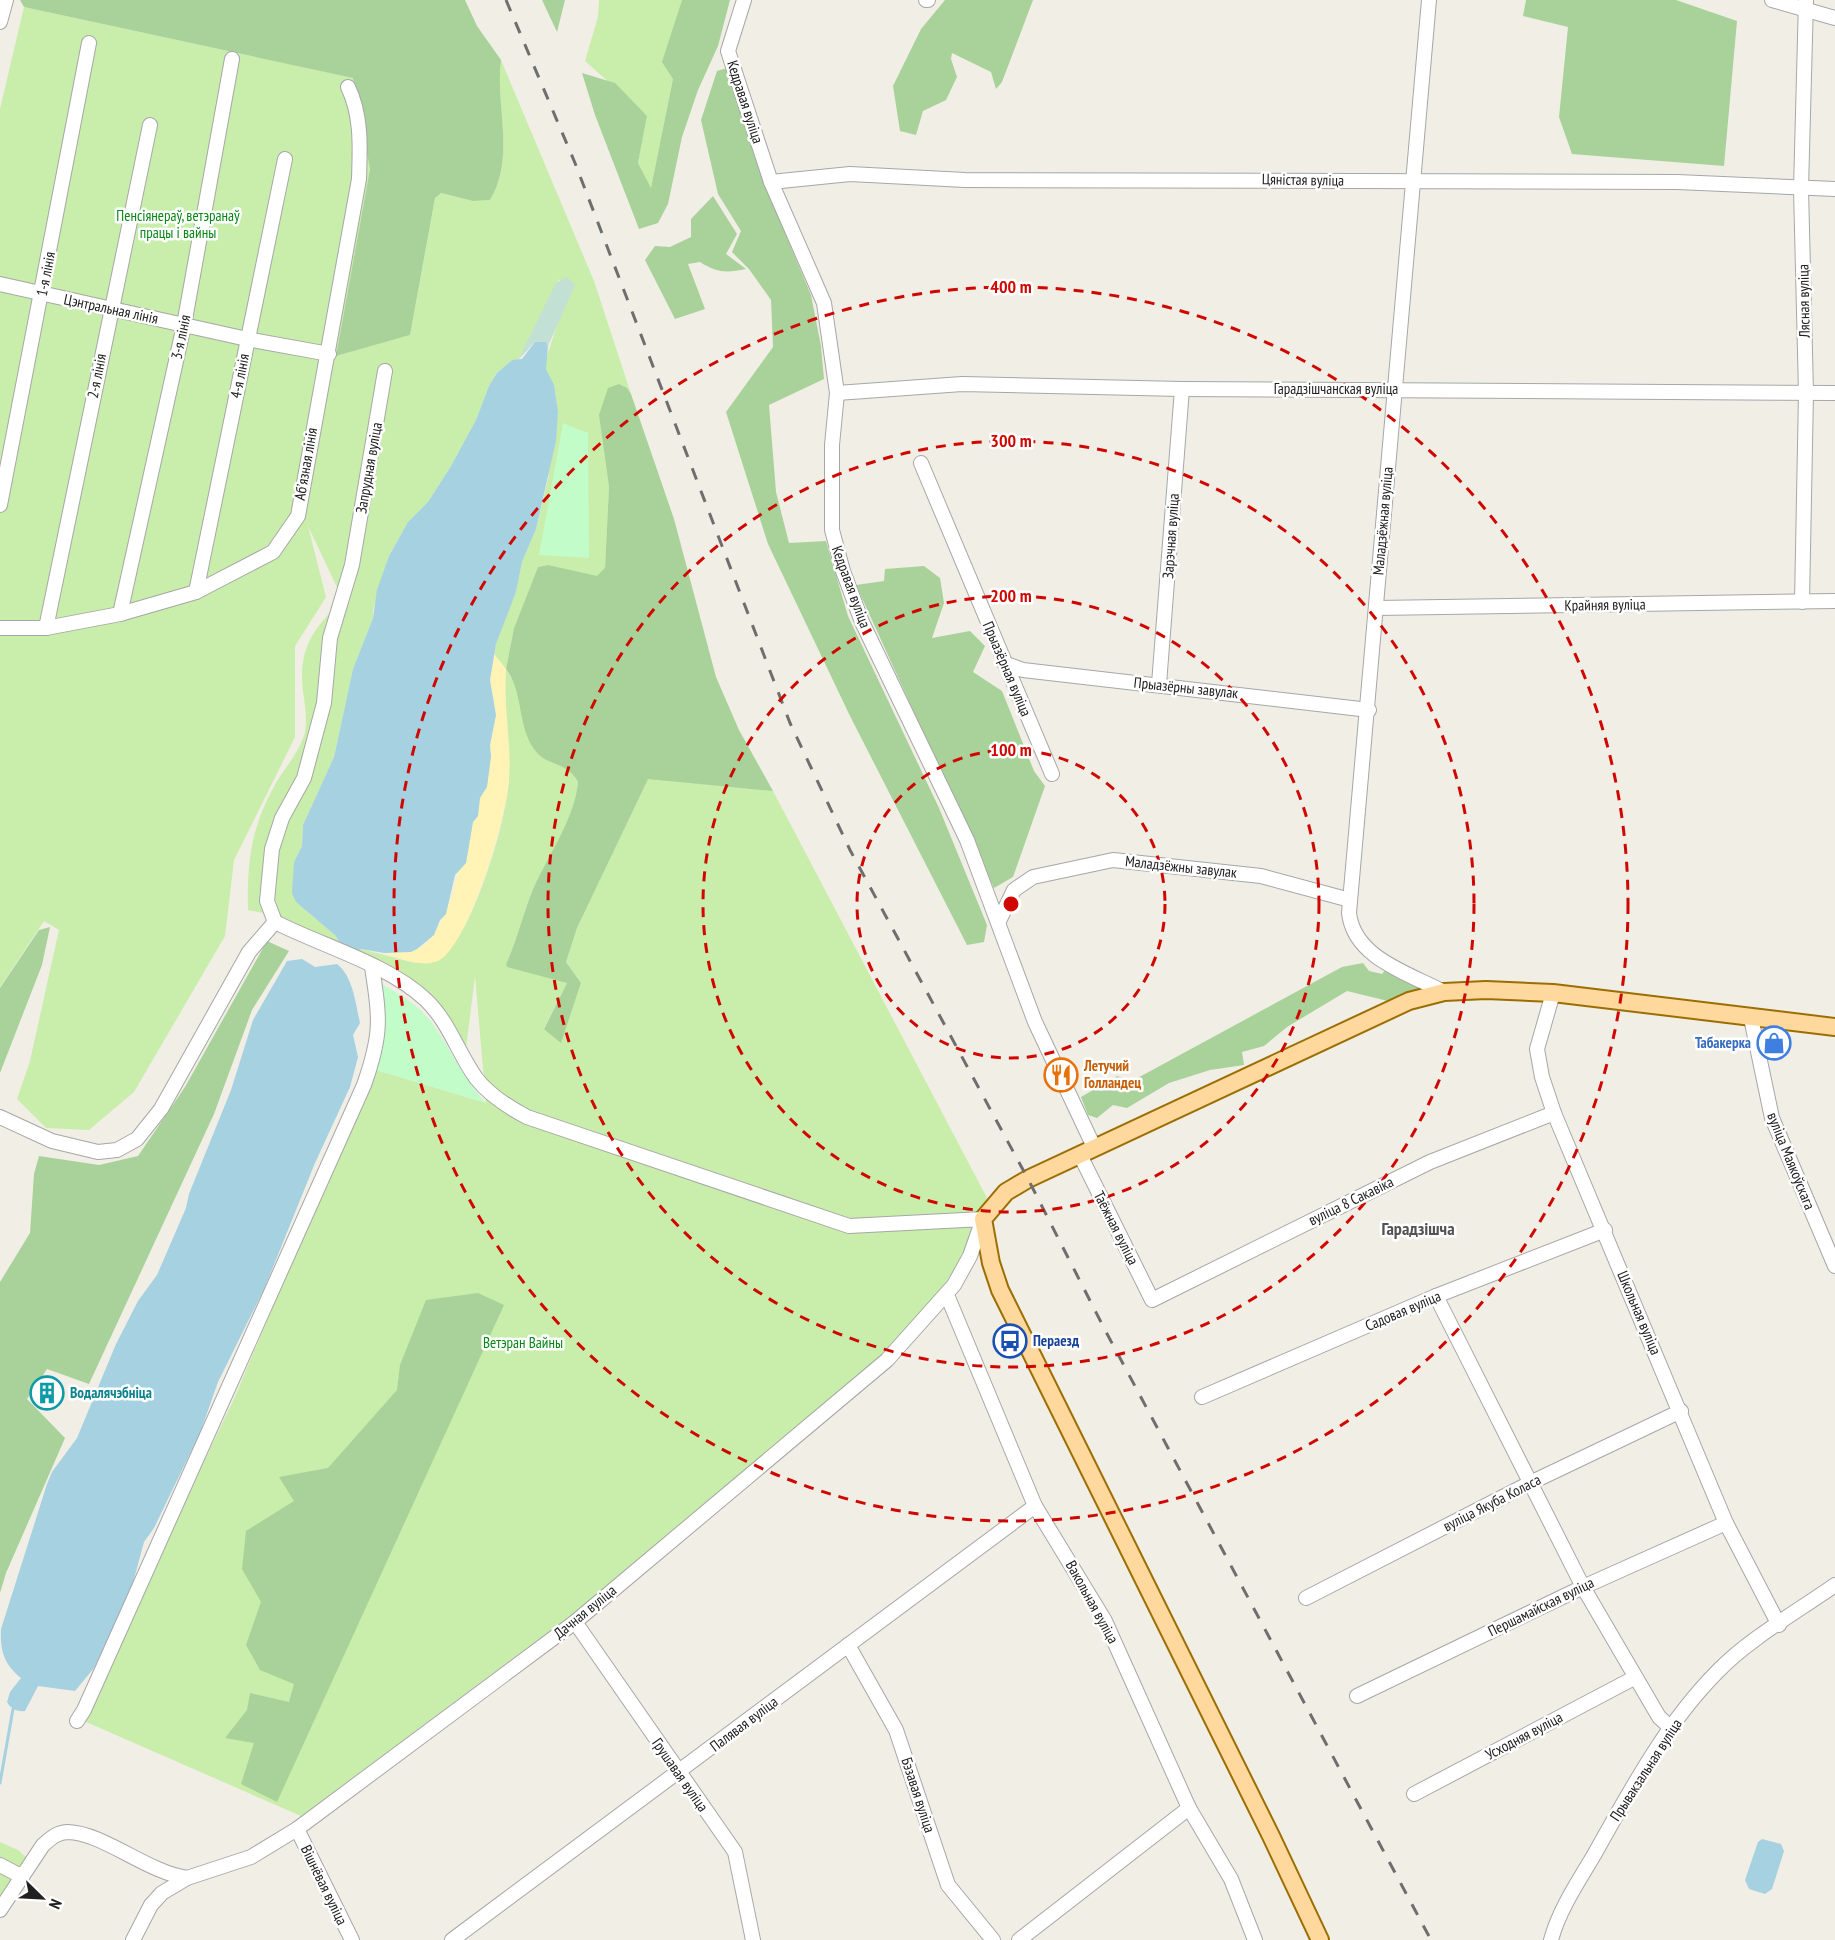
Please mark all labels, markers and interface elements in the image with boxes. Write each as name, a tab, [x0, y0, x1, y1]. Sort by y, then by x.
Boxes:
street label: Кедравая вуліца	[723, 58, 768, 146]
street label: Цяністая вуліца	[1262, 169, 1344, 190]
park label: Пенсіянераў, ветэранаў працы і вайны	[116, 206, 240, 242]
street label: 1-я лінія	[32, 250, 59, 298]
street label: Лясная вуліца	[1793, 264, 1814, 339]
text: 400 m	[990, 275, 1032, 298]
street label: Цэнтральная лінія	[62, 289, 160, 328]
street label: 3-я лінія	[167, 313, 195, 361]
street label: 2-я лінія	[83, 352, 110, 400]
street label: 4-я лінія	[226, 352, 253, 400]
street label: Гарадзішчанская вуліца	[1274, 379, 1398, 398]
street label: Запрудная вуліца	[351, 421, 386, 515]
street label: Абʼязная лінія	[290, 426, 321, 502]
text: 300 m	[990, 429, 1032, 452]
street label: Маладзёжная вуліца	[1368, 466, 1397, 576]
street label: Зарэчная вуліца	[1158, 493, 1183, 579]
street label: Кедравая вуліца	[828, 543, 875, 631]
text: 200 m	[990, 584, 1032, 607]
street label: Крайняя вуліца	[1564, 594, 1646, 615]
street label: Прыазёрная вуліца	[979, 618, 1036, 719]
street label: Прыазёрны завулак	[1133, 673, 1239, 702]
text: 100 m	[990, 738, 1032, 761]
street label: Маладзёжны завулак	[1124, 851, 1238, 882]
centre of rings	[1001, 894, 1021, 914]
shop icon: Табакерка	[1756, 1025, 1792, 1061]
place label: Табакерка	[1695, 1033, 1751, 1052]
place label: Летучий Голландец	[1083, 1056, 1141, 1092]
restaurant icon: Летучий Голландец	[1043, 1057, 1079, 1093]
street label: вуліца Маякоўскага	[1763, 1109, 1820, 1212]
street label: вуліца 8 Сакавіка	[1305, 1172, 1396, 1229]
street label: Таёжная вуліца	[1090, 1188, 1143, 1268]
district label: Гарадзішча	[1381, 1217, 1455, 1240]
street label: Школьная вуліца	[1613, 1268, 1666, 1358]
street label: Садовая вуліца	[1362, 1286, 1444, 1335]
bus stop icon: Пераезд	[992, 1323, 1028, 1359]
place label: Пераезд	[1033, 1331, 1079, 1350]
park label: Ветэран Вайны	[483, 1333, 563, 1352]
building icon: Водалячэбніца	[29, 1375, 65, 1411]
place label: Водалячэбніца	[70, 1383, 152, 1402]
street label: вуліца Якуба Коласа	[1440, 1470, 1544, 1535]
street label: Вакольная вуліца	[1062, 1557, 1123, 1647]
street label: Першамайская вуліца	[1485, 1573, 1597, 1640]
street label: Дачная вуліца	[550, 1581, 620, 1643]
street label: Палявая вуліца	[706, 1692, 781, 1755]
street label: Усходняя вуліца	[1482, 1707, 1566, 1764]
street label: Прывакзальная вуліца	[1605, 1715, 1686, 1825]
street label: Грушавая вуліца	[648, 1734, 713, 1815]
street label: Бэзавая вуліца	[897, 1755, 940, 1835]
street label: Вішнёвая вуліца	[297, 1842, 352, 1928]
north arrow	[12, 1868, 72, 1928]
text: N	[45, 1896, 67, 1912]

